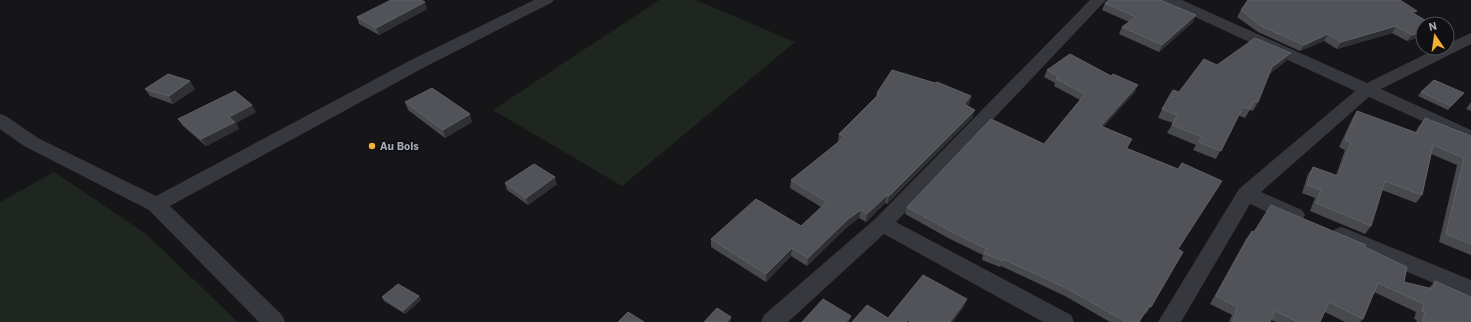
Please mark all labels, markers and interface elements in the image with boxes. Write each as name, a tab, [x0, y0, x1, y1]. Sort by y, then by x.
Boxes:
north arrow	[1415, 16, 1455, 56]
text: N	[1427, 19, 1438, 34]
place label: Au Bois	[380, 139, 419, 153]
marker: Au Bois	[367, 141, 377, 151]

